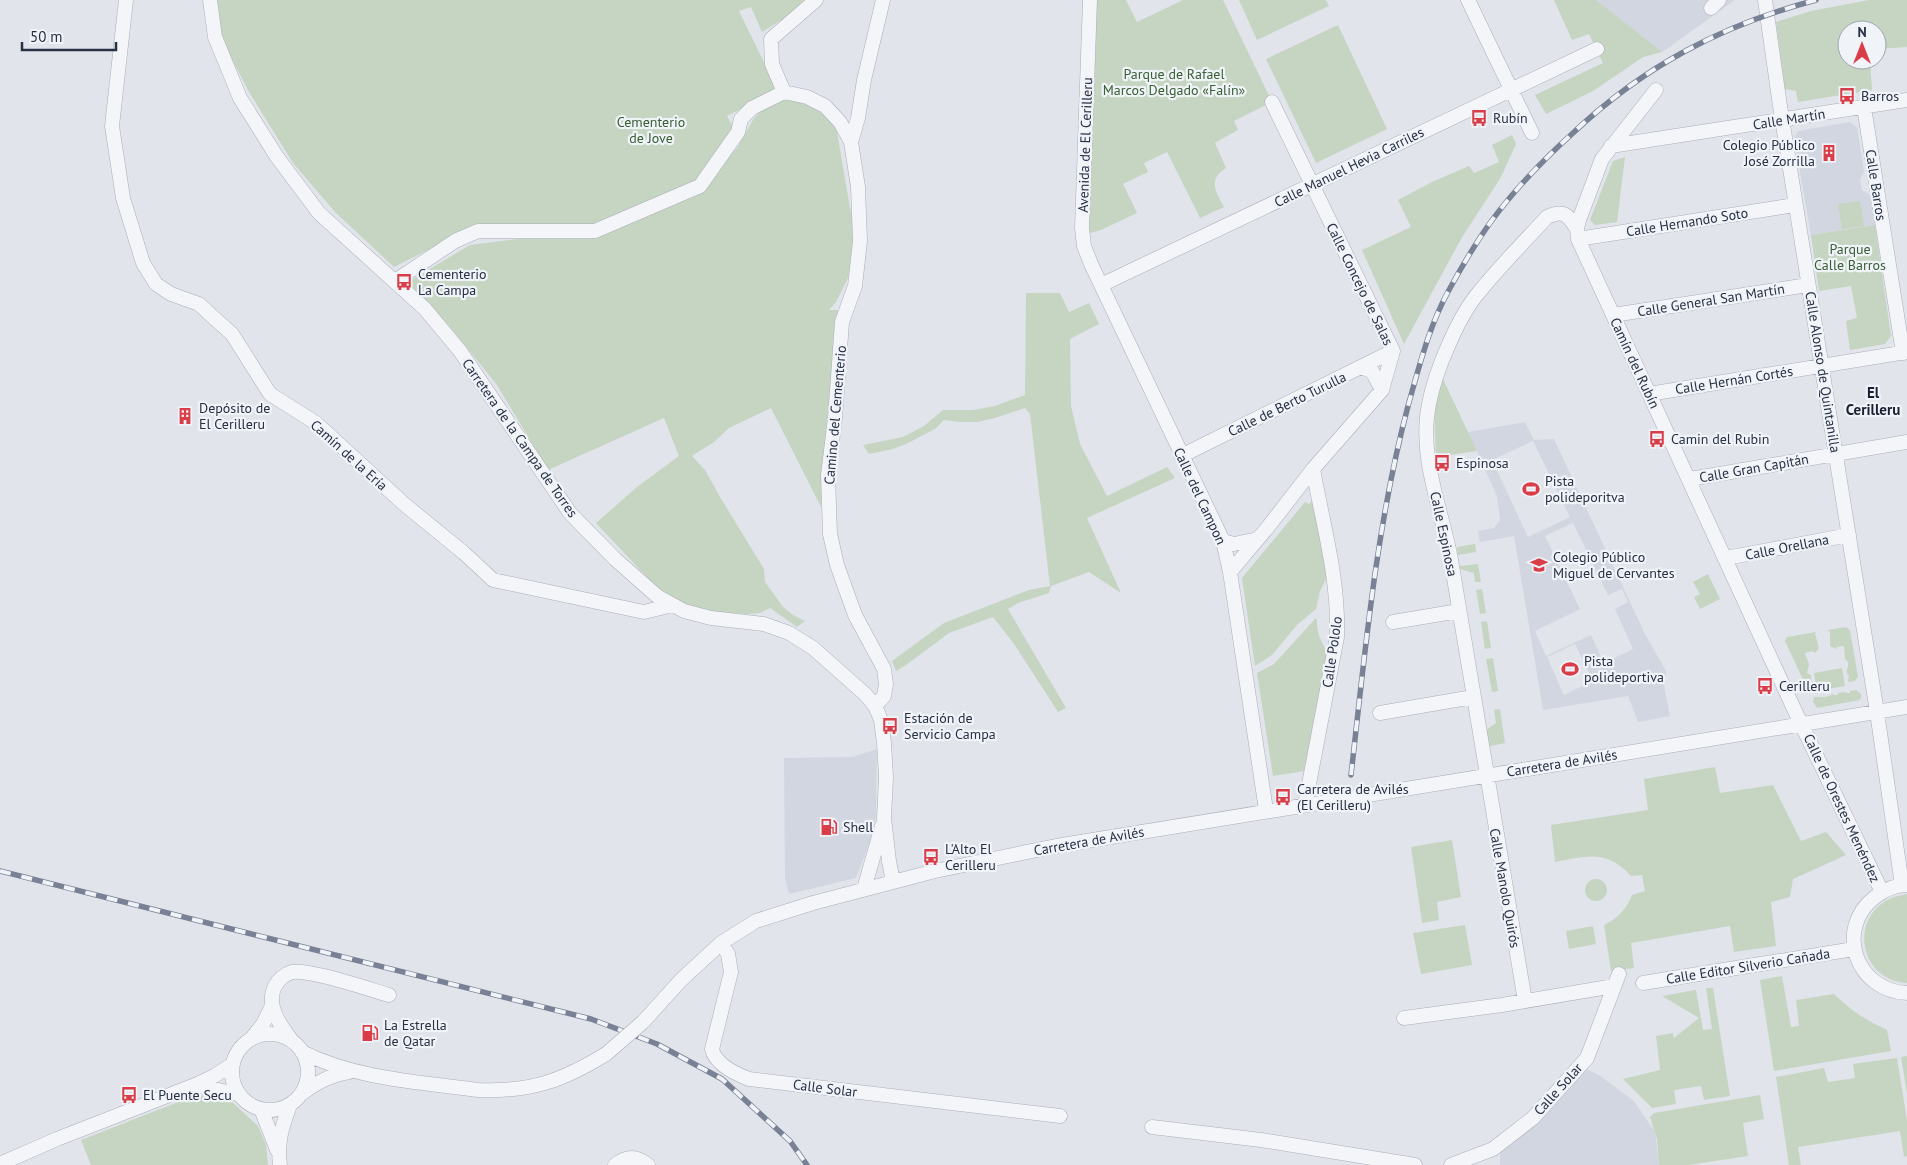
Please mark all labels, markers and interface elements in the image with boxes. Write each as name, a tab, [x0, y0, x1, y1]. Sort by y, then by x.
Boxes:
scale bar	[22, 20, 116, 52]
north arrow	[1837, 20, 1887, 70]
text: N	[1857, 23, 1867, 41]
text: 50 m	[30, 27, 63, 46]
park label: Parque de Rafael Marcos Delgado «Falín»	[1103, 65, 1246, 99]
street label: Avenida de El Cerilleru	[1074, 77, 1096, 213]
bus stop icon: Barros	[1837, 86, 1857, 106]
place label: Barros	[1861, 87, 1899, 105]
street label: Calle Martín	[1751, 104, 1827, 134]
bus stop icon: Rubín	[1469, 108, 1489, 128]
place label: Rubín	[1493, 109, 1528, 127]
park label: Cementerio de Jove	[617, 113, 685, 147]
street label: Calle Manuel Hevia Carriles	[1271, 123, 1427, 211]
place label: Colegio Público José Zorrilla	[1723, 136, 1815, 170]
building icon: Colegio Público José Zorrilla	[1819, 143, 1839, 163]
street label: Calle Barros	[1861, 148, 1891, 222]
street label: Calle Hernando Soto	[1625, 203, 1749, 241]
street label: Calle Concejo de Salas	[1323, 220, 1398, 348]
park label: Parque Calle Barros	[1814, 240, 1886, 274]
place label: Cementerio La Campa	[418, 265, 486, 299]
bus stop icon: Cementerio La Campa	[394, 272, 414, 292]
street label: Calle General San Martín	[1636, 279, 1786, 321]
street label: Calle Alonso de Quintanilla	[1801, 290, 1845, 454]
street label: Camín del Rubín	[1606, 315, 1664, 411]
street label: Camino del Cementerio	[820, 345, 850, 485]
street label: Carretera de la Campa de Torres	[458, 355, 582, 521]
street label: Calle Hernán Cortés	[1674, 362, 1794, 398]
street label: Calle de Berto Turulla	[1225, 368, 1349, 440]
district label: El Cerilleru	[1846, 383, 1900, 419]
place label: Depósito de El Cerilleru	[199, 399, 270, 433]
building icon: Depósito de El Cerilleru	[175, 406, 195, 426]
street label: Camín de la Ería	[307, 416, 391, 494]
bus stop icon: Camin del Rubin	[1647, 429, 1667, 449]
place label: Camin del Rubin	[1671, 430, 1769, 448]
street label: Calle del Campon	[1170, 445, 1230, 547]
street label: Calle Gran Capitán	[1698, 450, 1810, 486]
bus stop icon: Espinosa	[1432, 453, 1452, 473]
place label: Espinosa	[1456, 454, 1509, 472]
place label: Pista polideporitva	[1545, 472, 1625, 506]
sports icon: Pista polideporitva	[1521, 479, 1541, 499]
street label: Calle Espinosa	[1426, 490, 1462, 578]
street label: Calle Orellana	[1744, 530, 1830, 564]
place label: Colegio Público Miguel de Cervantes	[1553, 548, 1675, 582]
school or university icon: Colegio Público Miguel de Cervantes	[1529, 555, 1549, 575]
street label: Calle Pololo	[1318, 615, 1346, 689]
place label: Pista polideportiva	[1584, 652, 1664, 686]
sports icon: Pista polideportiva	[1560, 659, 1580, 679]
bus stop icon: Cerilleru	[1755, 676, 1775, 696]
place label: Cerilleru	[1779, 677, 1830, 695]
place label: Estación de Servicio Campa	[904, 709, 996, 743]
bus stop icon: Estación de Servicio Campa	[880, 716, 900, 736]
street label: Calle de Orestes Menéndez	[1800, 731, 1884, 885]
street label: Carretera de Avilés	[1505, 745, 1619, 781]
place label: Carretera de Avilés (El Cerilleru)	[1297, 780, 1409, 814]
bus stop icon: Carretera de Avilés (El Cerilleru)	[1273, 787, 1293, 807]
fuel station icon: Shell	[819, 817, 839, 837]
place label: Shell	[843, 818, 873, 836]
street label: Carretera de Avilés	[1032, 822, 1146, 860]
street label: Calle Manolo Quirós	[1486, 827, 1524, 949]
place label: L'Alto El Cerilleru	[945, 840, 996, 874]
bus stop icon: L'Alto El Cerilleru	[921, 847, 941, 867]
street label: Calle Editor Silverio Cañada	[1665, 944, 1831, 988]
place label: La Estrella de Qatar	[384, 1016, 447, 1050]
fuel station icon: La Estrella de Qatar	[360, 1023, 380, 1043]
street label: Calle Solar	[1530, 1059, 1586, 1119]
street label: Calle Solar	[792, 1075, 858, 1101]
bus stop icon: El Puente Secu	[119, 1085, 139, 1105]
place label: El Puente Secu	[143, 1086, 232, 1104]

